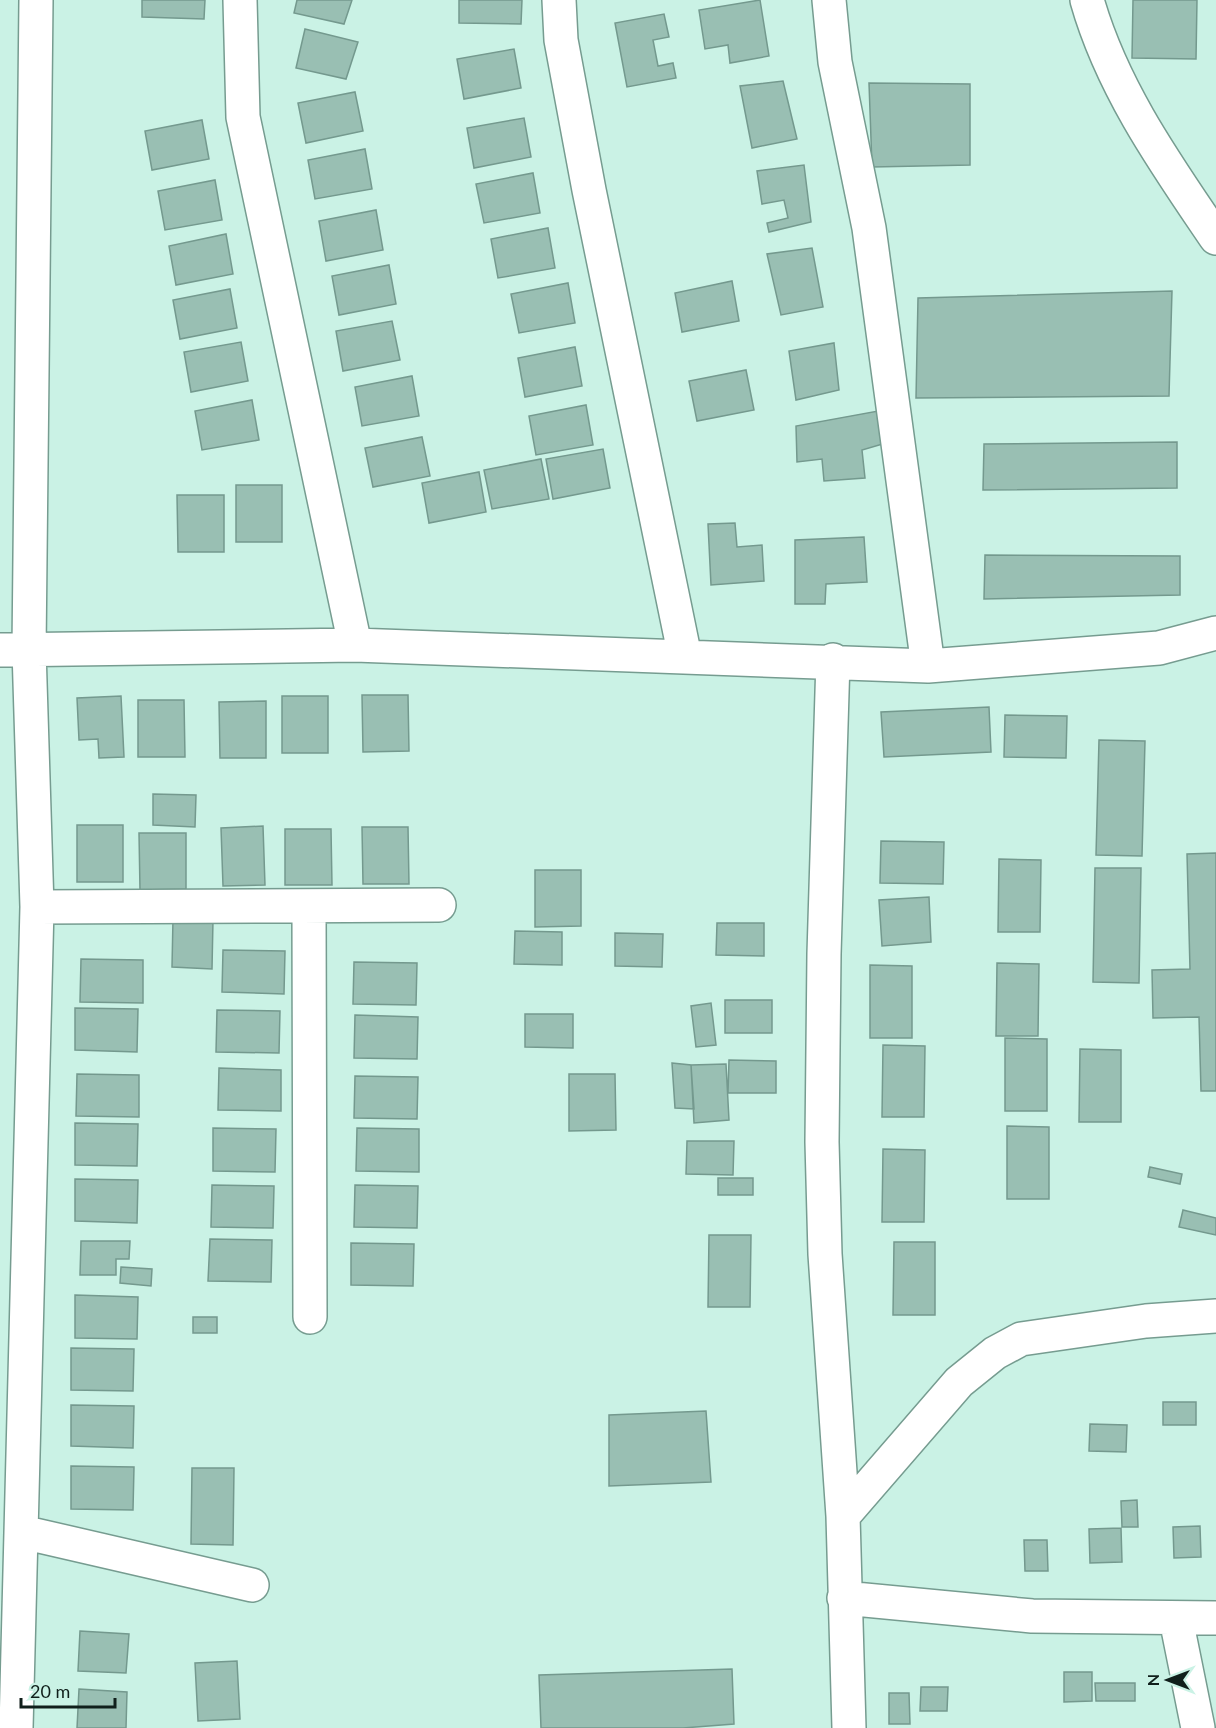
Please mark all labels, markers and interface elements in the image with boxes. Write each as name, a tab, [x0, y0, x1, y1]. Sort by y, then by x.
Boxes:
north arrow	[1138, 1650, 1198, 1710]
scale bar	[21, 1671, 116, 1709]
text: N	[1143, 1674, 1162, 1686]
text: 20 m	[30, 1680, 70, 1702]

